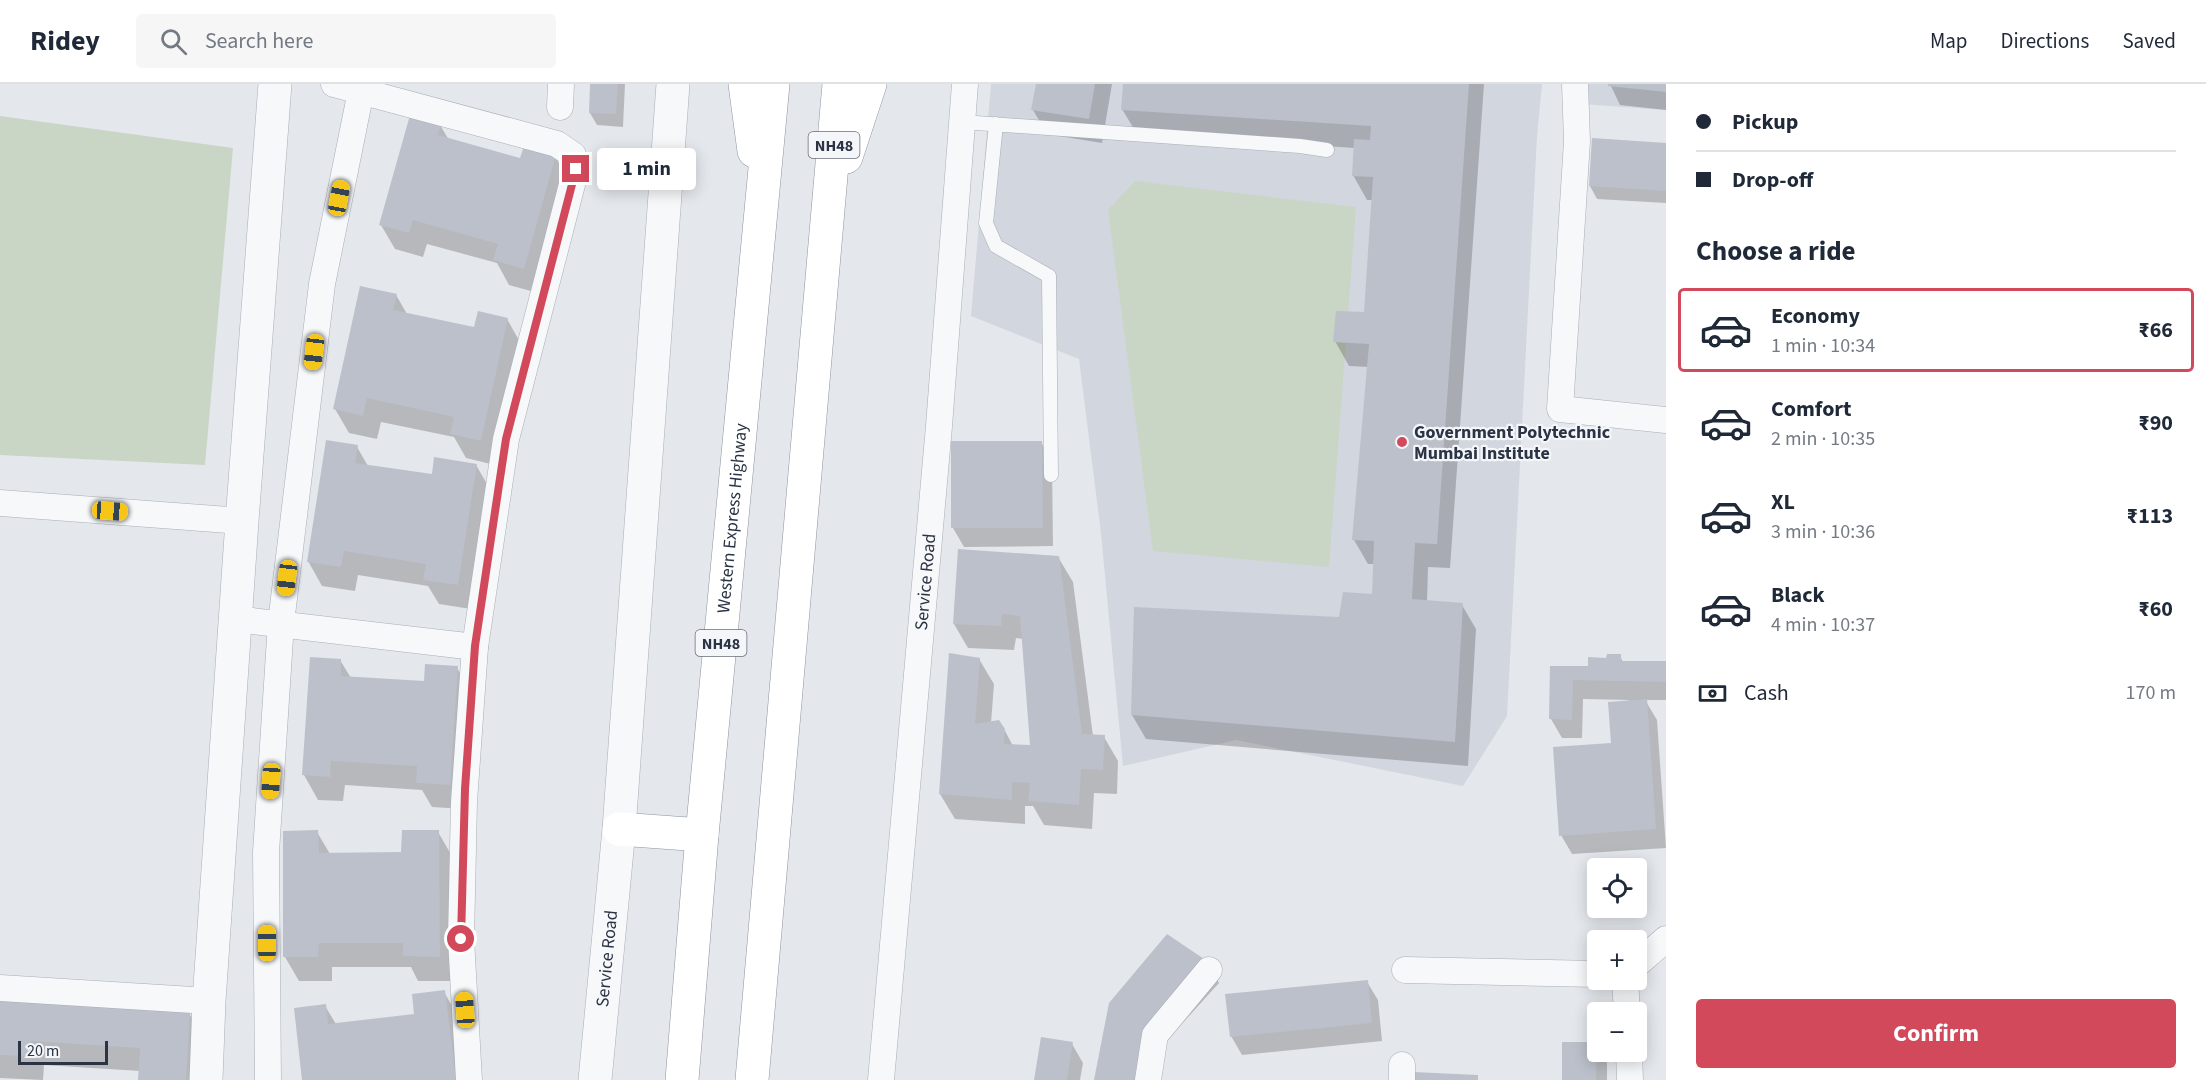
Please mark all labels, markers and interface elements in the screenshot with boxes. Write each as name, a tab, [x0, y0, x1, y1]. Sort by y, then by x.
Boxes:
search box	[136, 14, 556, 68]
text: Ridey	[30, 21, 100, 61]
icon: search	[157, 25, 190, 58]
text: Search here	[205, 25, 313, 57]
text: Map	[1930, 26, 1968, 56]
text: Directions	[2001, 26, 2089, 56]
text: Saved	[2122, 26, 2176, 56]
text: Pickup	[1732, 106, 1798, 138]
road number: NH48	[808, 132, 860, 158]
callout: 1 min	[597, 148, 696, 190]
route end	[562, 155, 589, 182]
text: 1 min	[622, 155, 671, 183]
text: Drop-off	[1732, 164, 1813, 196]
car	[327, 179, 351, 217]
text: Choose a ride	[1696, 232, 1856, 271]
text: Economy	[1771, 300, 1860, 332]
icon: car	[1699, 303, 1753, 357]
text: ₹66	[2138, 314, 2173, 346]
text: 1 min · 10:34	[1771, 332, 1875, 360]
car	[303, 333, 325, 371]
text: Comfort	[1771, 393, 1852, 425]
icon: car	[1699, 396, 1753, 450]
text: ₹90	[2138, 407, 2173, 439]
place label: Government Polytechnic Mumbai Institute	[1414, 420, 1611, 466]
street label: Western Express Highway	[711, 422, 754, 614]
text: 2 min · 10:35	[1771, 425, 1875, 453]
marker: Government Polytechnic Mumbai Institute	[1395, 435, 1409, 449]
text: XL	[1771, 486, 1795, 518]
icon: car	[1699, 489, 1753, 543]
text: ₹113	[2127, 500, 2173, 532]
car	[91, 501, 129, 521]
text: 3 min · 10:36	[1771, 518, 1875, 546]
street label: Service Road	[909, 533, 942, 631]
car	[276, 559, 298, 597]
text: Black	[1771, 579, 1825, 611]
icon: car	[1699, 582, 1753, 636]
text: ₹60	[2138, 593, 2173, 625]
text: 4 min · 10:37	[1771, 611, 1875, 639]
road number: NH48	[696, 630, 746, 656]
icon: cash	[1696, 677, 1729, 710]
text: Cash	[1744, 677, 1789, 709]
text: 170 m	[2126, 679, 2176, 707]
car	[261, 762, 281, 800]
map controls	[1587, 858, 1647, 1062]
button: locate	[1587, 858, 1647, 918]
street label: Service Road	[590, 909, 624, 1008]
car	[258, 925, 276, 961]
route start	[447, 925, 474, 952]
button: +	[1587, 930, 1647, 990]
car	[455, 991, 475, 1029]
button: Confirm	[1696, 999, 2176, 1068]
button: −	[1587, 1002, 1647, 1062]
scale bar	[18, 1038, 108, 1066]
text: 20 m	[27, 1040, 59, 1062]

